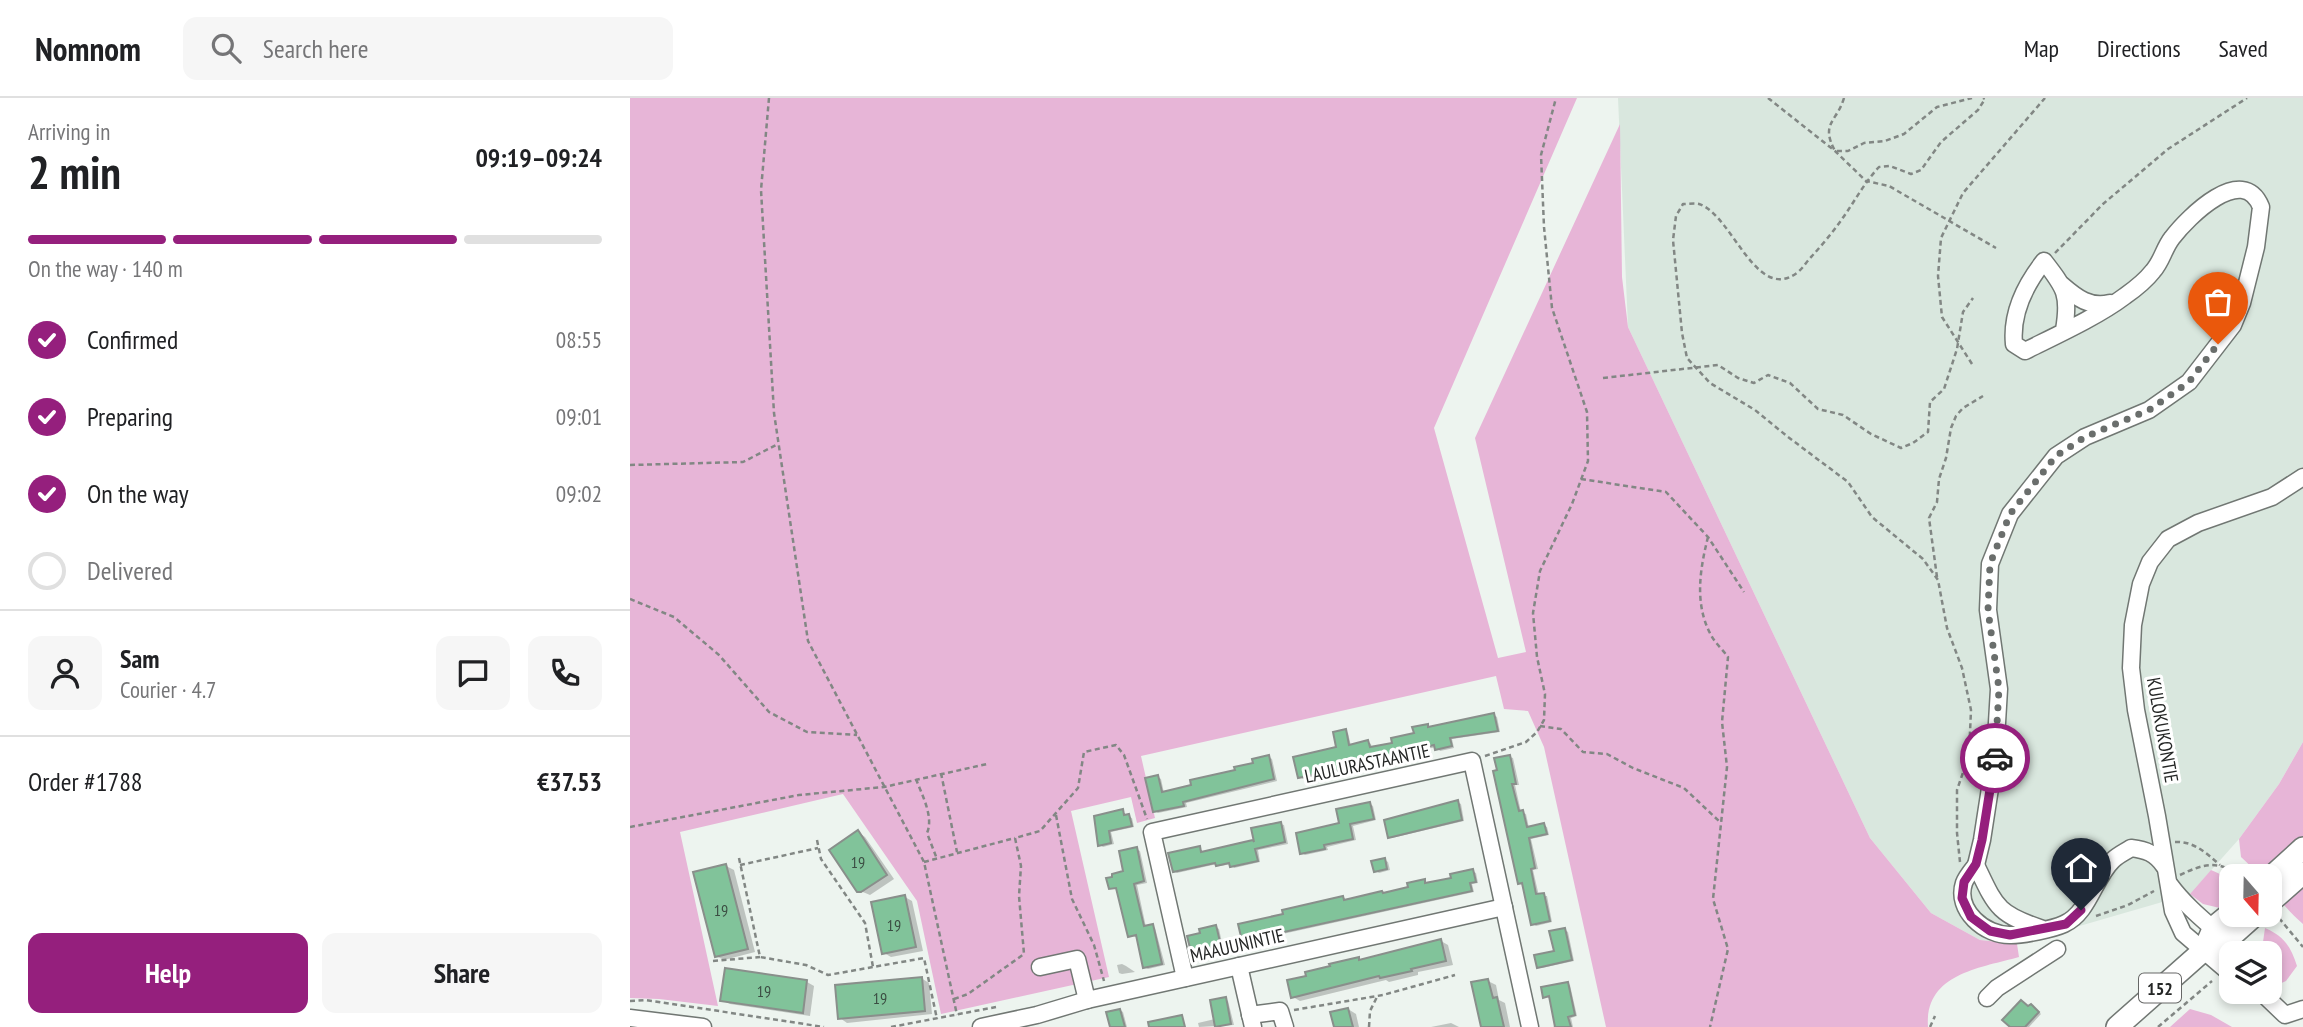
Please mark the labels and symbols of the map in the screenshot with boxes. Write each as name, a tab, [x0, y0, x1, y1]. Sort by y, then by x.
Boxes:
pin	[2188, 272, 2248, 344]
street label: KULOKUKONTIE	[2142, 675, 2184, 785]
courier	[1960, 723, 2030, 793]
street label: LAULURASTAANTIE	[1302, 738, 1432, 788]
pin	[2051, 838, 2111, 910]
house number: 19	[851, 852, 865, 872]
north arrow	[2219, 864, 2282, 928]
house number: 19	[714, 900, 728, 920]
house number: 19	[887, 915, 901, 935]
street label: MAAUUNINTIE	[1188, 923, 1286, 967]
road number: 152	[2139, 974, 2181, 1002]
house number: 19	[757, 981, 771, 1001]
house number: 19	[873, 988, 887, 1008]

